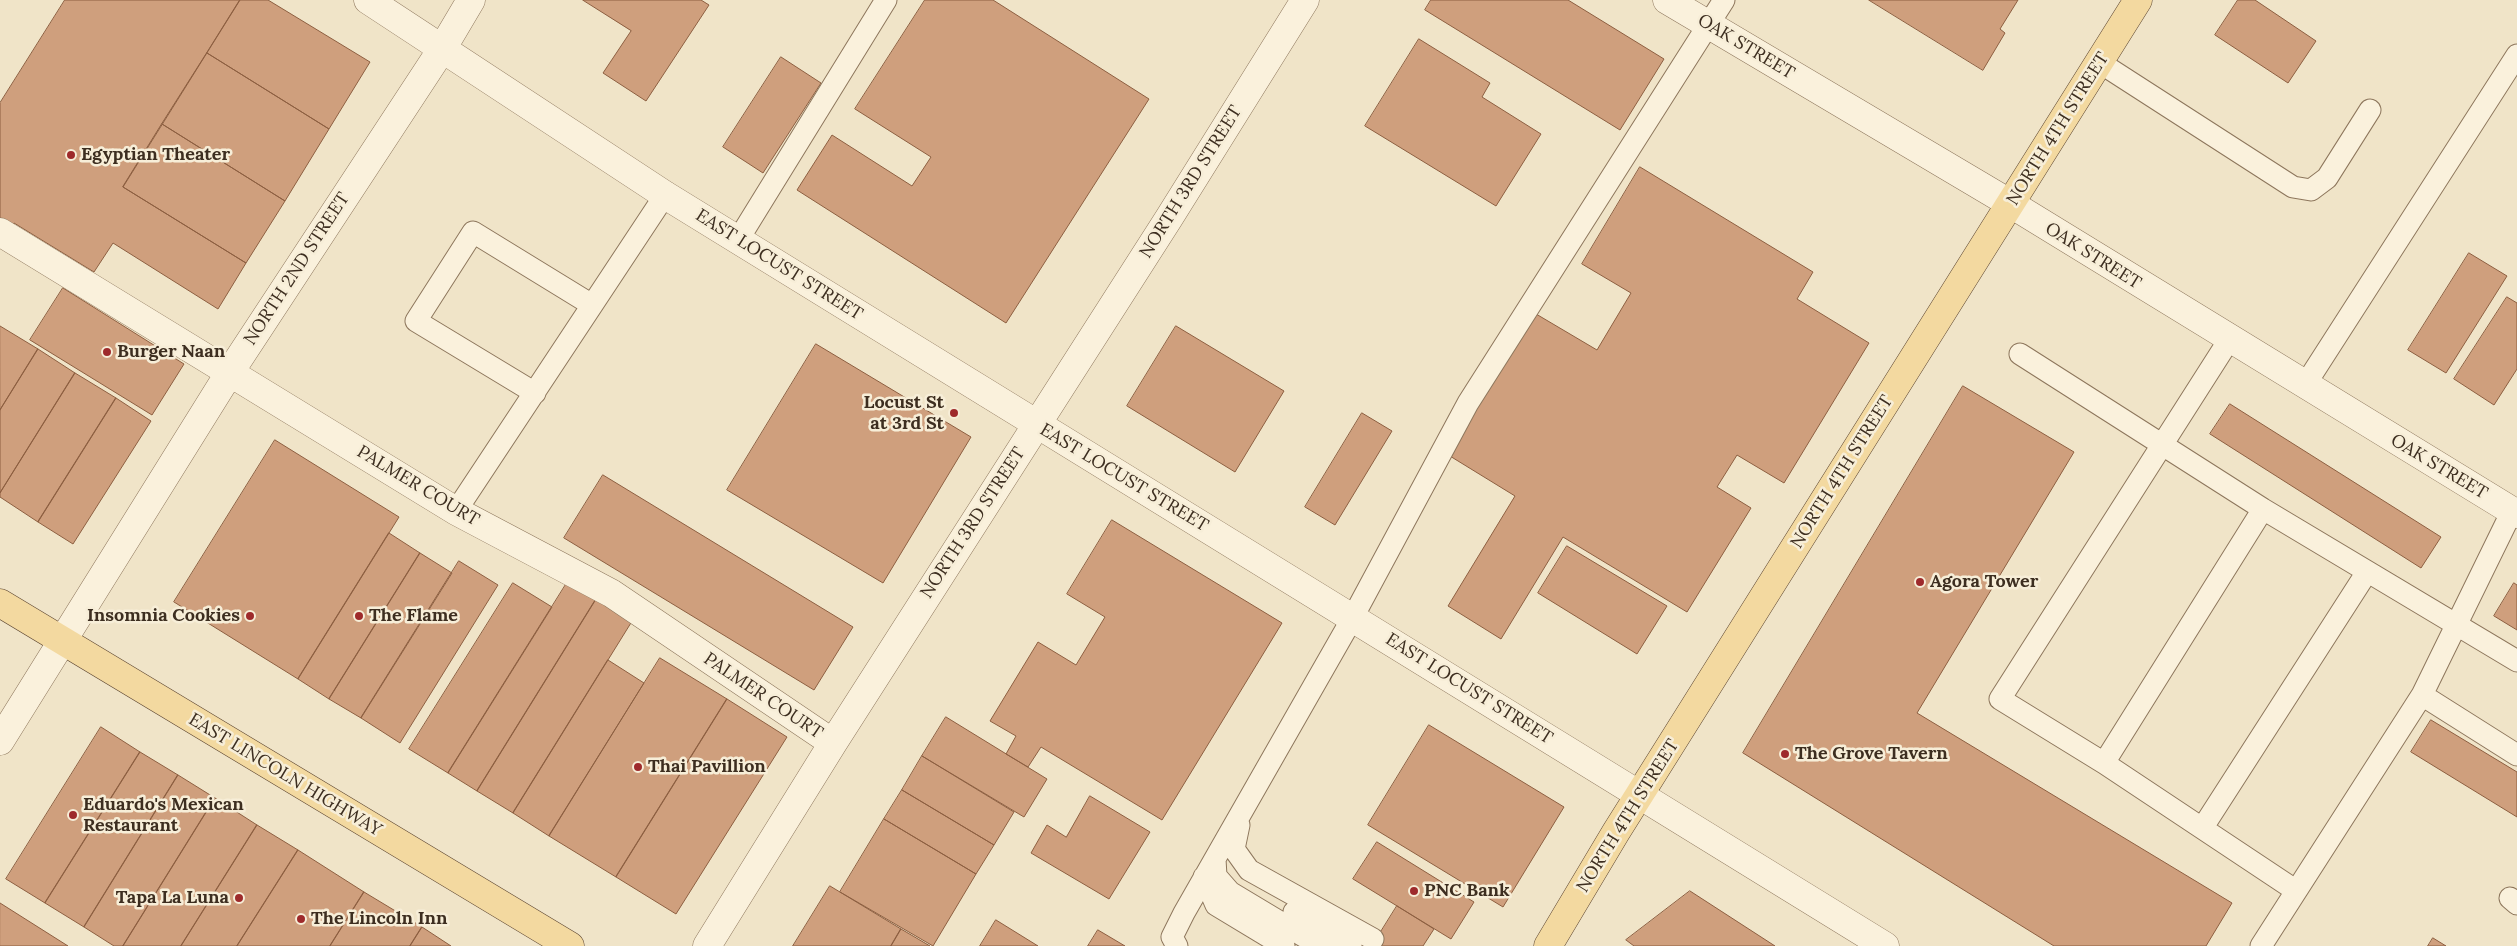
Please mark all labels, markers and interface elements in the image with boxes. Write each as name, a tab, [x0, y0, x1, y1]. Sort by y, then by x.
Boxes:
street label: OAK STREET	[1694, 10, 1798, 84]
street label: NORTH 4TH STREET	[2002, 49, 2114, 209]
street label: NORTH 3RD STREET	[1135, 102, 1247, 262]
place label: Egyptian Theater	[81, 144, 230, 166]
marker: Egyptian Theater	[65, 149, 77, 161]
street label: NORTH 2ND STREET	[240, 189, 354, 349]
street label: EAST LOCUST STREET	[692, 205, 866, 325]
street label: OAK STREET	[2041, 218, 2145, 294]
place label: Burger Naan	[117, 341, 225, 363]
marker: Burger Naan	[101, 346, 113, 358]
place label: Locust St at 3rd St	[864, 392, 944, 434]
street label: NORTH 4TH STREET	[1786, 392, 1898, 552]
marker: Locust St at 3rd St	[948, 407, 960, 419]
street label: EAST LOCUST STREET	[1036, 419, 1212, 537]
street label: OAK STREET	[2387, 430, 2491, 504]
street label: PALMER COURT	[353, 441, 483, 531]
street label: NORTH 3RD STREET	[916, 443, 1030, 603]
place label: Agora Tower	[1930, 571, 2038, 593]
marker: Agora Tower	[1914, 576, 1926, 588]
place label: Insomnia Cookies	[87, 605, 240, 627]
place label: The Flame	[369, 605, 458, 627]
marker: Insomnia Cookies	[244, 610, 256, 622]
marker: The Flame	[353, 610, 365, 622]
street label: EAST LOCUST STREET	[1382, 629, 1556, 749]
street label: PALMER COURT	[699, 648, 827, 744]
street label: EAST LINCOLN HIGHWAY	[185, 709, 385, 841]
street label: NORTH 4TH STREET	[1572, 736, 1684, 896]
place label: The Grove Tavern	[1795, 743, 1948, 765]
marker: The Grove Tavern	[1779, 748, 1791, 760]
place label: Thai Pavillion	[648, 756, 766, 778]
marker: Thai Pavillion	[632, 761, 644, 773]
place label: Eduardo's Mexican Restaurant	[83, 794, 244, 836]
marker: Eduardo's Mexican Restaurant	[67, 809, 79, 821]
place label: PNC Bank	[1424, 880, 1510, 902]
marker: PNC Bank	[1408, 885, 1420, 897]
place label: Tapa La Luna	[116, 887, 229, 909]
marker: Tapa La Luna	[233, 892, 245, 904]
place label: The Lincoln Inn	[311, 908, 448, 930]
marker: The Lincoln Inn	[295, 913, 307, 925]

